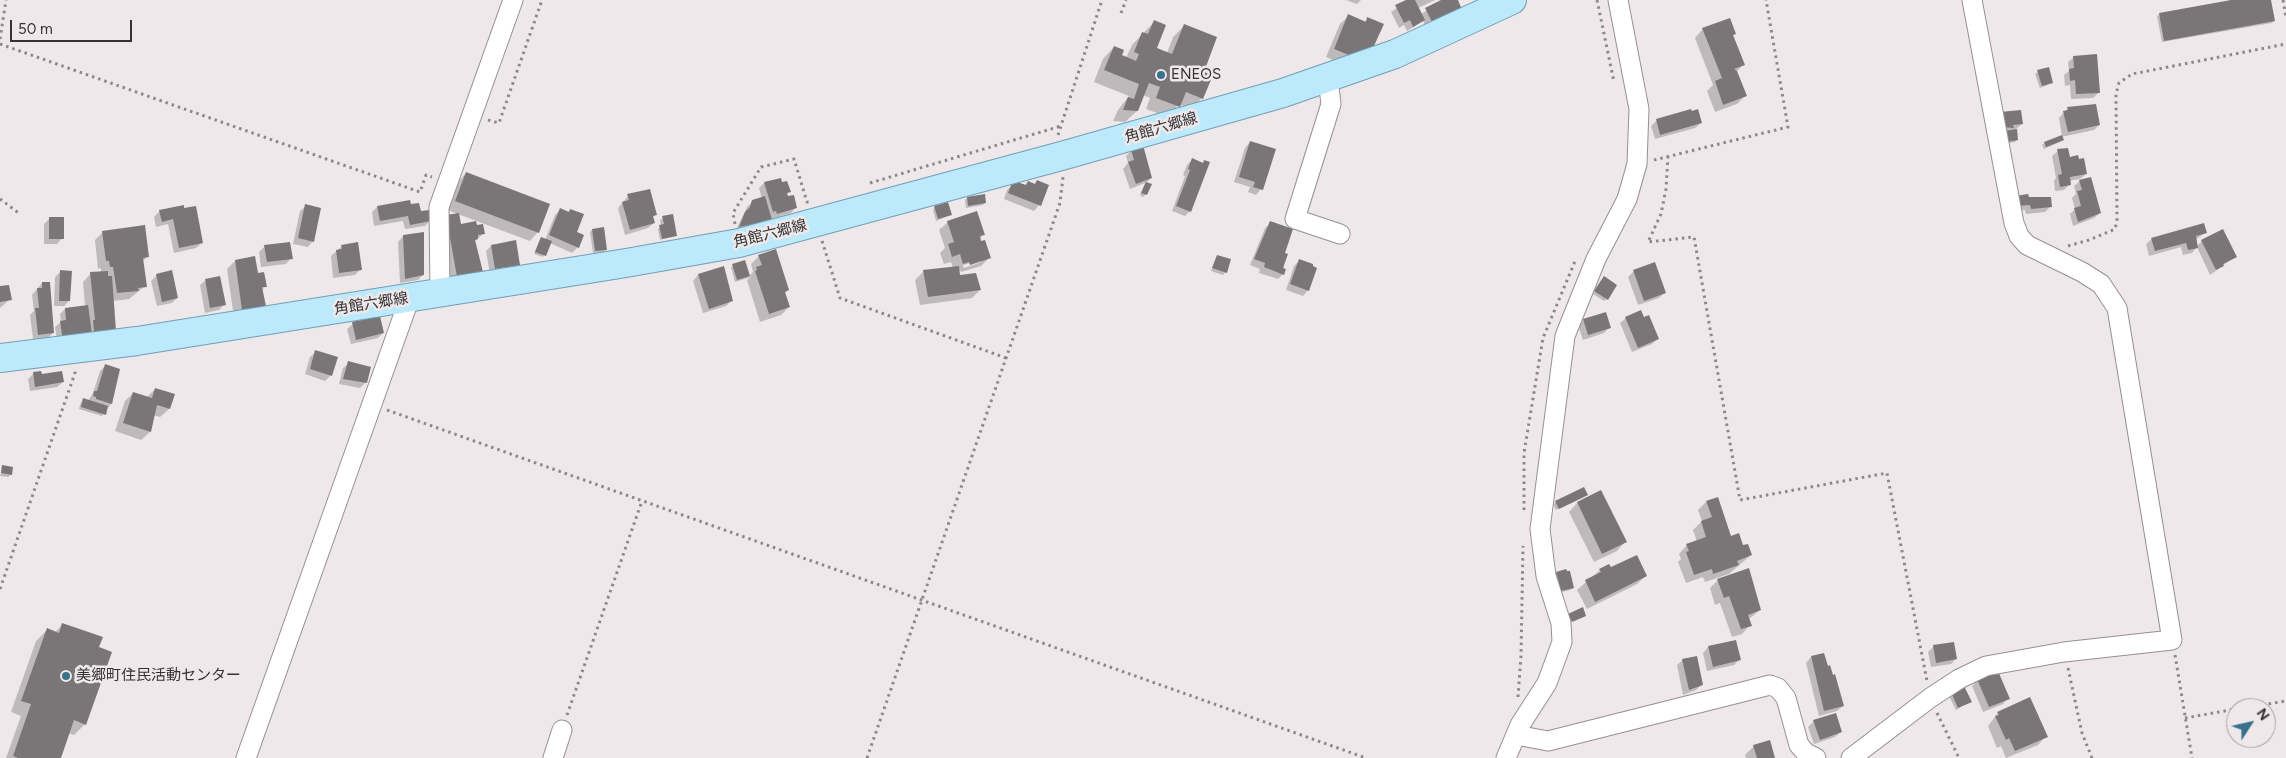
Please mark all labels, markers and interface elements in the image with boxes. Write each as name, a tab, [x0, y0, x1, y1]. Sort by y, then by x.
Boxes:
scale bar	[12, 10, 135, 42]
text: 50 m	[18, 20, 53, 38]
place label: ENEOS	[1171, 66, 1221, 84]
marker: ENEOS	[1155, 69, 1167, 81]
street label: 角館六郷線	[1122, 109, 1200, 147]
street label: 角館六郷線	[731, 216, 809, 252]
street label: 角館六郷線	[333, 289, 409, 319]
place label: 美郷町住民活動センター	[76, 667, 241, 685]
marker: 美郷町住民活動センター	[60, 670, 72, 682]
north arrow	[2226, 698, 2276, 748]
text: N	[2253, 705, 2273, 724]

